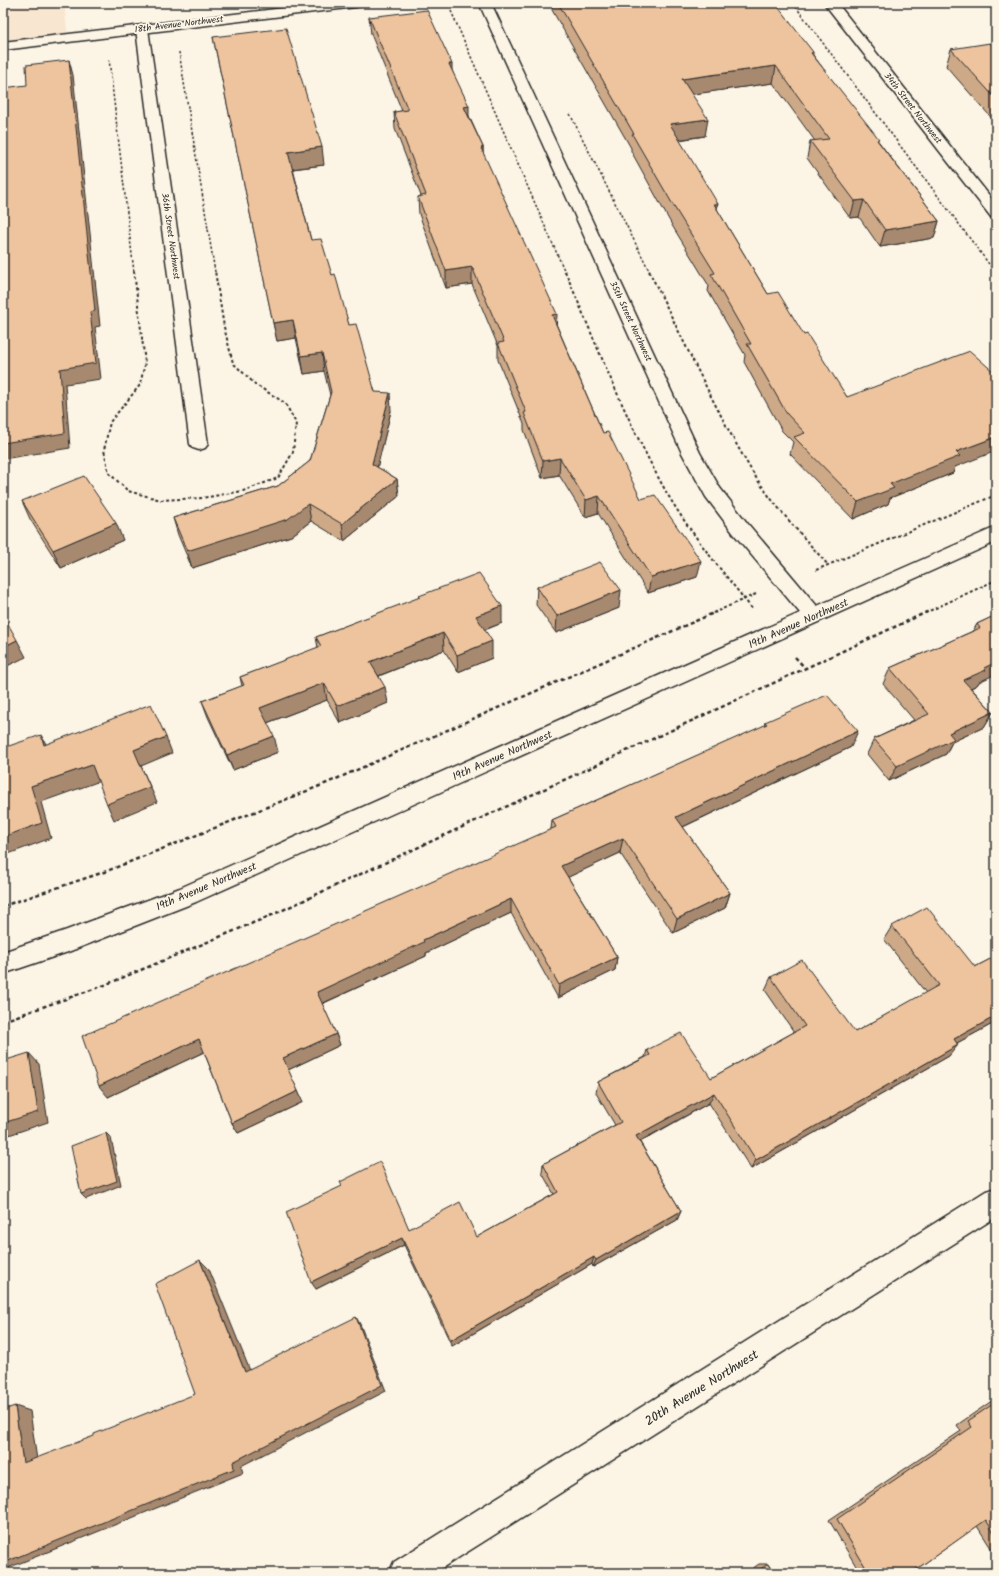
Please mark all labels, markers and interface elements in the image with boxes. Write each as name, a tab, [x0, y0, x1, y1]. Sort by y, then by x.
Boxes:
street label: 18th Avenue Northwest	[134, 12, 225, 37]
street label: 34th Street Northwest	[880, 69, 946, 148]
street label: 36th Street Northwest	[157, 192, 184, 281]
street label: 35th Street Northwest	[605, 279, 656, 364]
street label: 19th Avenue Northwest	[746, 593, 852, 654]
street label: 19th Avenue Northwest	[450, 725, 556, 786]
street label: 19th Avenue Northwest	[153, 857, 260, 916]
street label: 20th Avenue Northwest	[641, 1344, 764, 1432]

